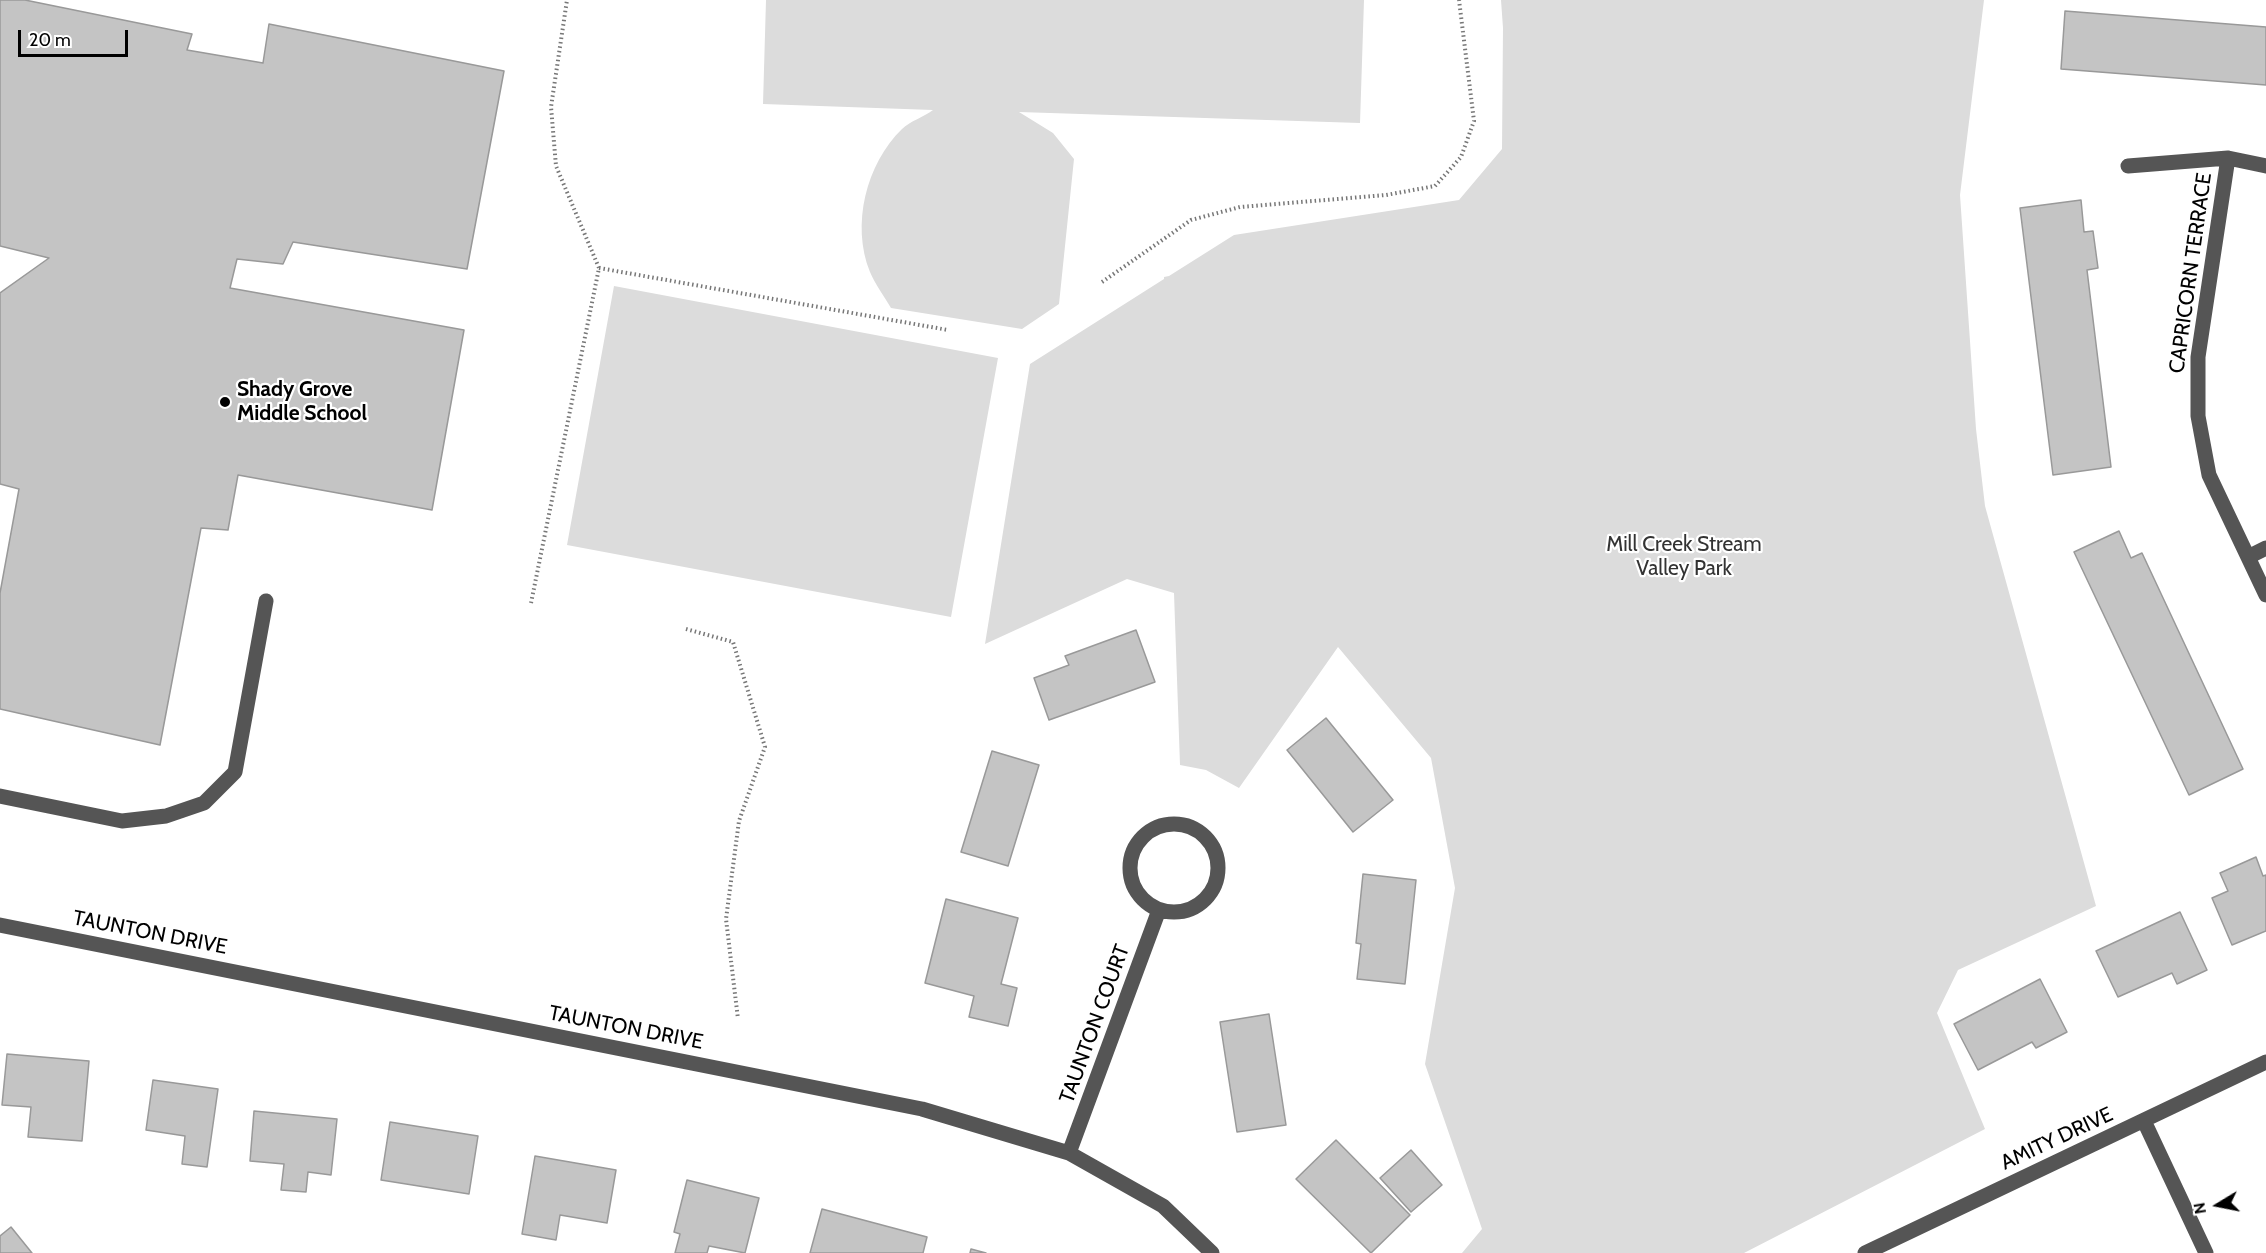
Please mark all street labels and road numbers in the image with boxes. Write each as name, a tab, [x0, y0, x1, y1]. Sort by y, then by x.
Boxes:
street label: CAPRICORN TERRACE	[2164, 171, 2218, 375]
street label: TAUNTON DRIVE	[71, 906, 229, 960]
street label: TAUNTON COURT	[1055, 941, 1135, 1107]
street label: TAUNTON DRIVE	[547, 1001, 705, 1055]
street label: AMITY DRIVE	[1997, 1102, 2117, 1176]

